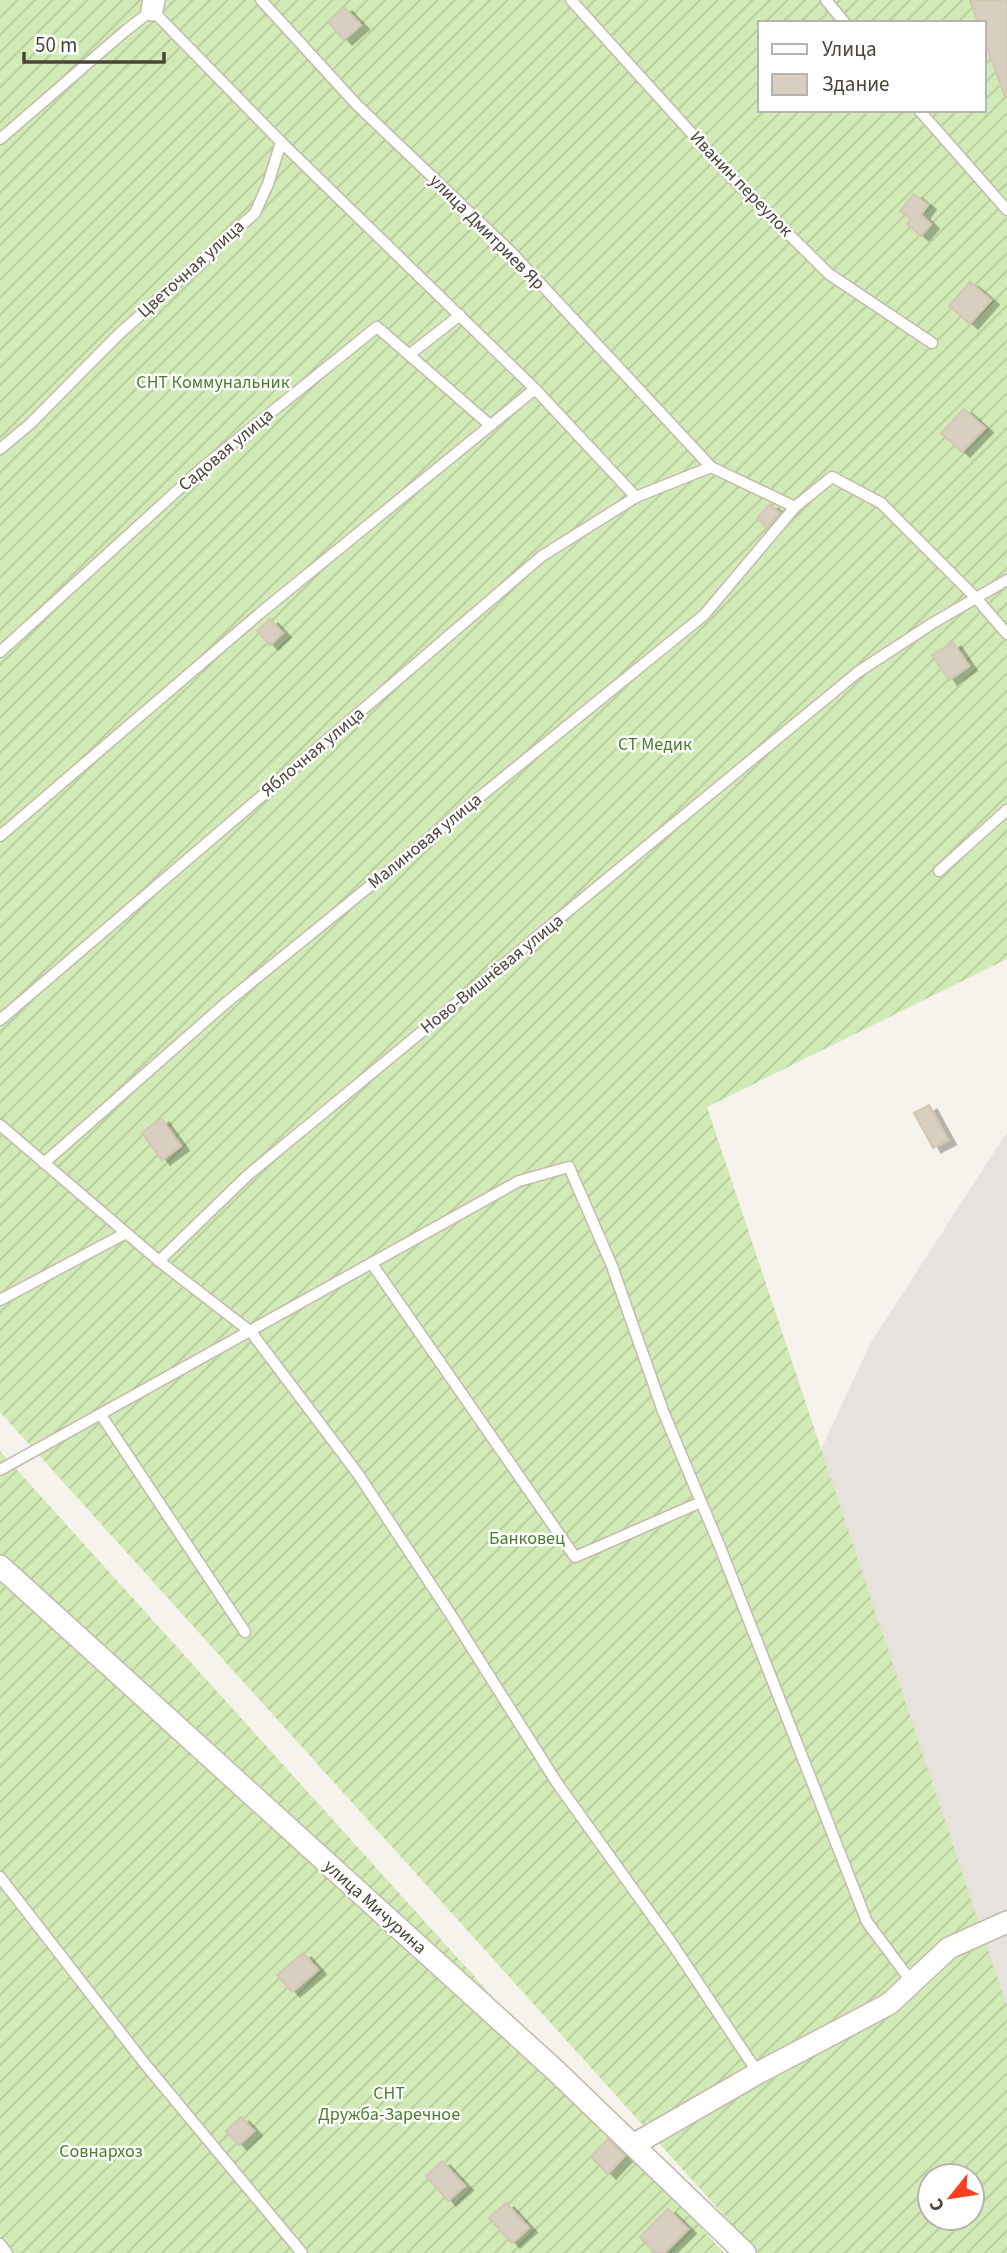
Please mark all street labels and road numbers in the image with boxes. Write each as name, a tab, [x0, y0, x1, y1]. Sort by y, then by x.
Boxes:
street label: Иванин переулок	[684, 126, 798, 243]
street label: улица Дмитриев Яр	[424, 169, 550, 295]
street label: Цветочная улица	[132, 214, 250, 324]
street label: Садовая улица	[173, 403, 279, 497]
street label: Яблочная улица	[256, 701, 370, 803]
street label: Малиновая улица	[363, 787, 487, 895]
street label: Ново-Вишнёвая улица	[415, 908, 569, 1040]
street label: улица Мичурина	[318, 1854, 432, 1960]

